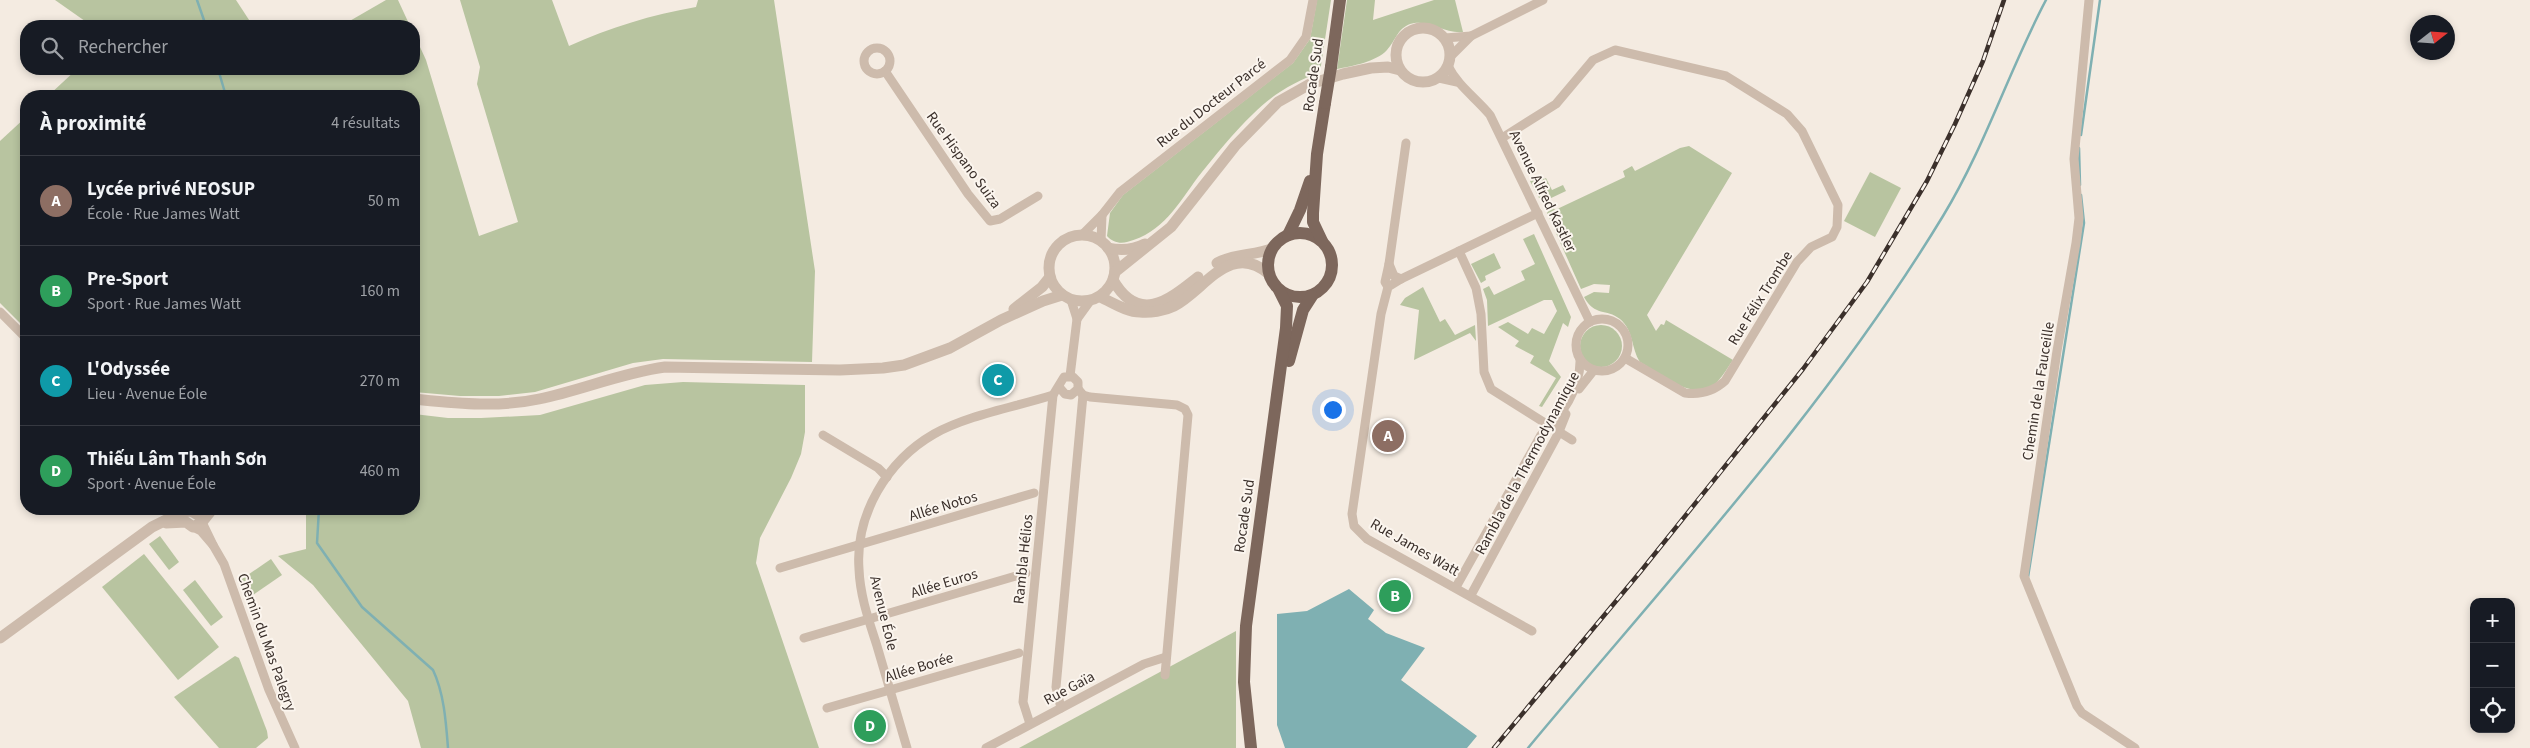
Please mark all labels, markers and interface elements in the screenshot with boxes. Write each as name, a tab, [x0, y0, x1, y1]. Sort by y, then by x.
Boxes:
north arrow	[2410, 15, 2455, 60]
search box	[20, 20, 420, 75]
icon: search	[38, 34, 66, 62]
text: Rechercher	[78, 34, 168, 61]
street label: Rocade Sud	[1298, 37, 1329, 113]
street label: Rue du Docteur Parcé	[1152, 54, 1270, 153]
street label: Rue Hispano Suiza	[921, 107, 1006, 213]
text: À proximité	[40, 108, 146, 138]
text: 4 résultats	[331, 112, 400, 134]
street label: Avenue Alfred Kastler	[1504, 127, 1582, 256]
text: Lycée privé NEOSUP	[87, 176, 255, 203]
text: A	[51, 190, 61, 212]
text: 50 m	[368, 190, 400, 212]
text: École · Rue James Watt	[87, 203, 240, 225]
street label: Rue Félix Trombe	[1723, 247, 1798, 349]
text: Pre-Sport	[87, 266, 168, 293]
text: B	[51, 280, 61, 302]
text: 160 m	[360, 280, 400, 302]
text: Sport · Rue James Watt	[87, 293, 241, 315]
street label: Chemin de la Fauceille	[2017, 320, 2060, 462]
text: L'Odyssée	[87, 356, 170, 383]
pin: C	[982, 361, 1014, 399]
street label: Rambla de la Thermodynamique	[1470, 368, 1585, 559]
text: C	[51, 370, 61, 392]
text: 270 m	[360, 370, 400, 392]
text: Lieu · Avenue Éole	[87, 383, 207, 405]
your location	[1320, 397, 1346, 423]
pin: A	[1372, 417, 1404, 455]
text: Thiếu Lâm Thanh Sơn	[87, 446, 267, 473]
text: D	[51, 460, 61, 482]
text: 460 m	[360, 460, 400, 482]
text: Sport · Avenue Éole	[87, 473, 216, 495]
street label: Rocade Sud	[1229, 478, 1260, 554]
street label: Allée Notos	[906, 486, 980, 527]
street label: Rambla Hélios	[1008, 513, 1039, 605]
street label: Rue James Watt	[1366, 513, 1463, 581]
street label: Allée Euros	[908, 563, 980, 604]
street label: Chemin du Mas Palegry	[232, 570, 301, 714]
street label: Avenue Éole	[864, 574, 903, 653]
pin: B	[1379, 577, 1411, 615]
map controls	[2470, 598, 2515, 733]
button: +	[2470, 598, 2515, 643]
button: −	[2470, 643, 2515, 688]
street label: Allée Borée	[882, 647, 956, 688]
street label: Rue Gaïa	[1040, 666, 1099, 711]
button: locate	[2470, 688, 2515, 733]
pin: D	[854, 707, 886, 745]

